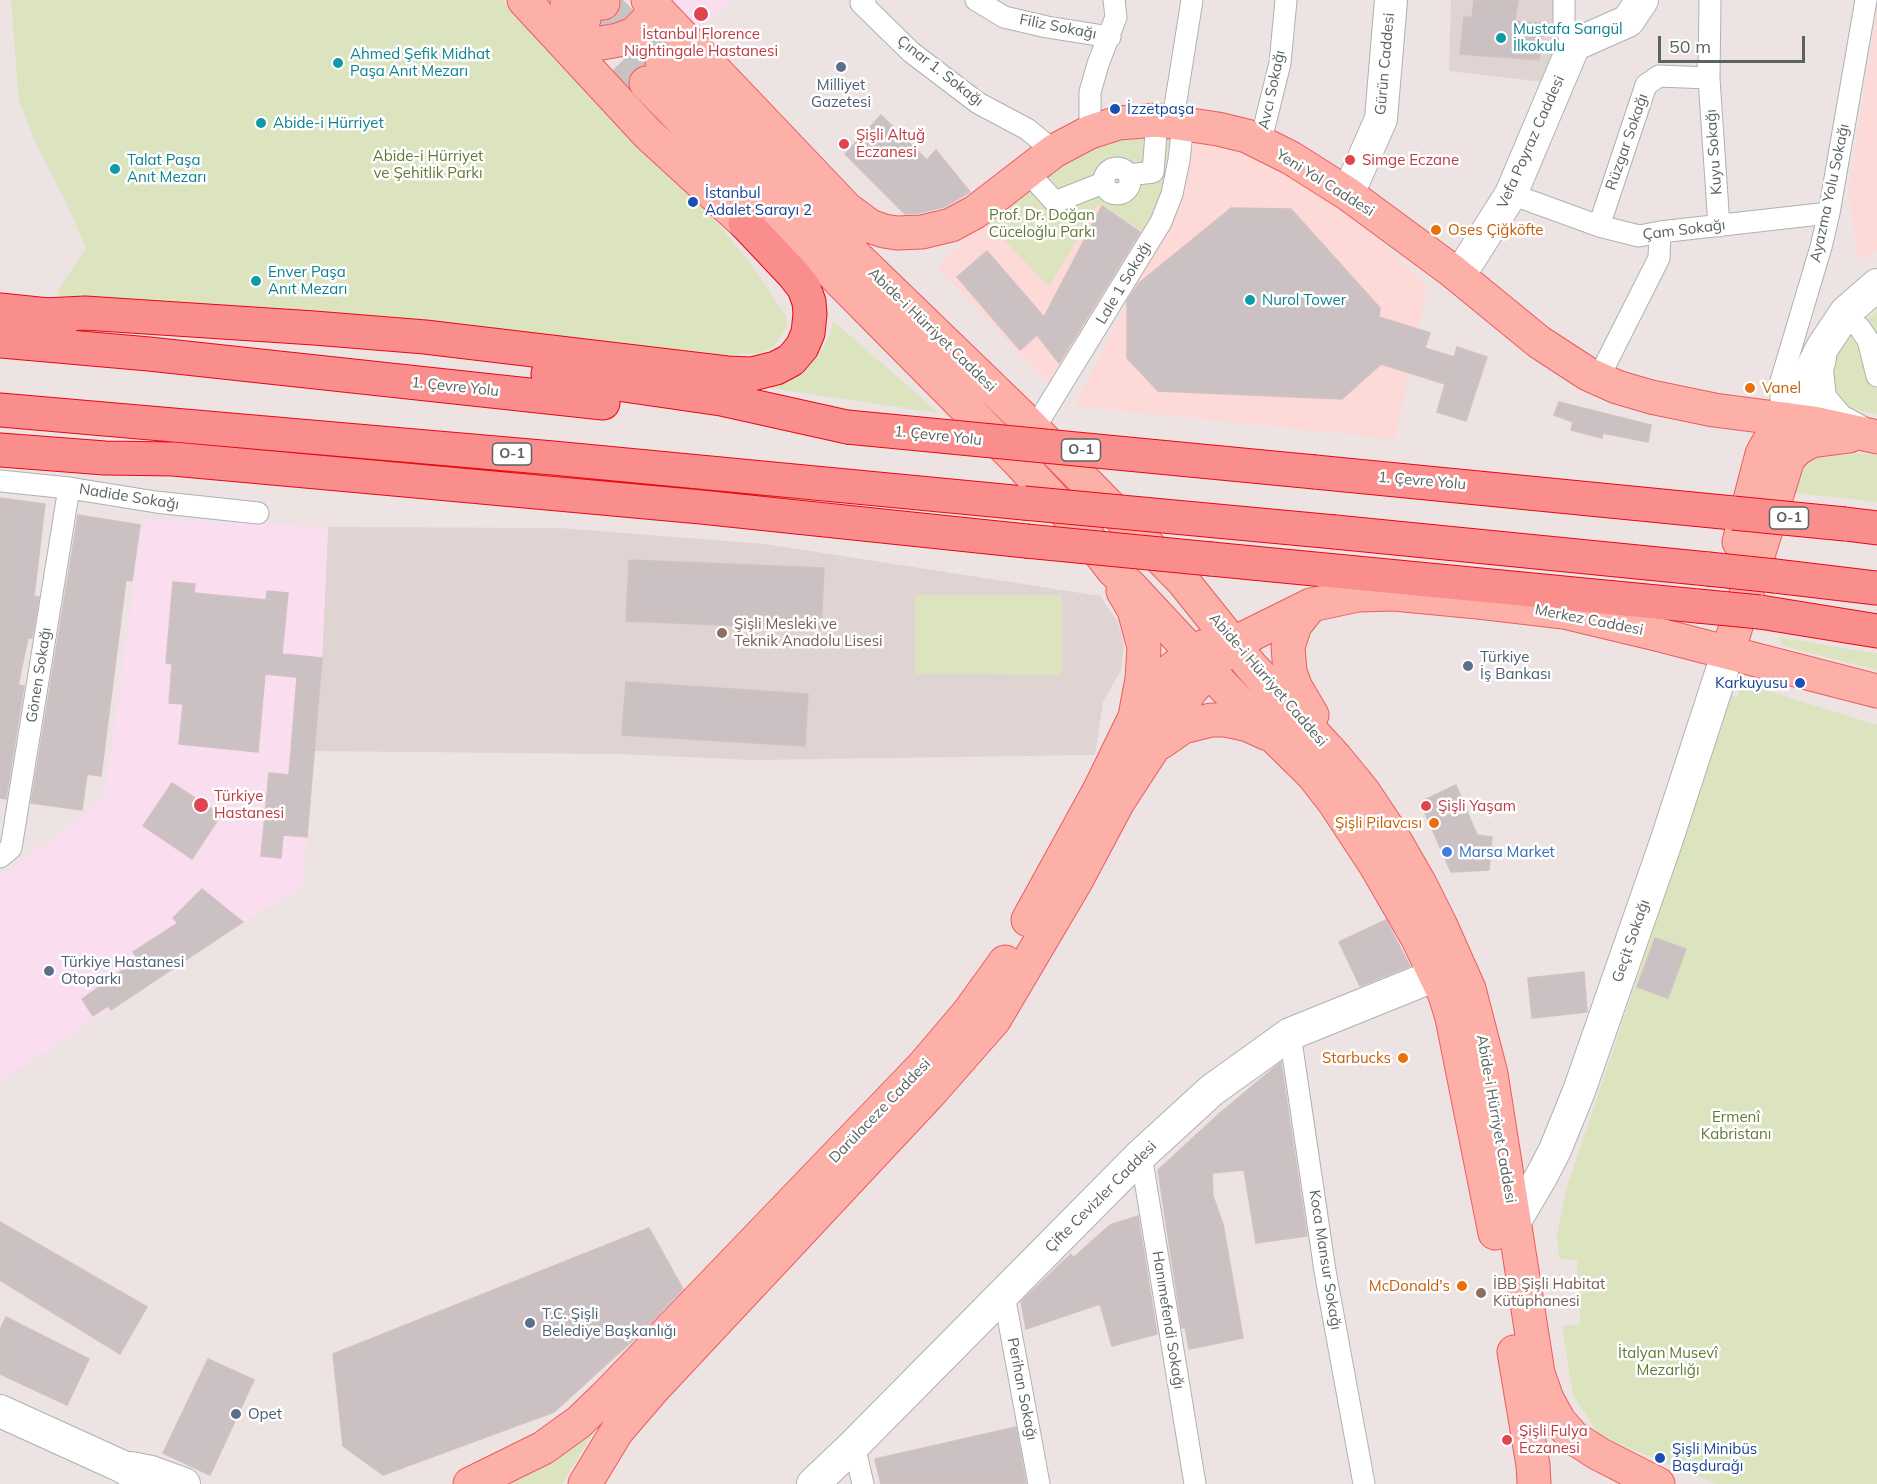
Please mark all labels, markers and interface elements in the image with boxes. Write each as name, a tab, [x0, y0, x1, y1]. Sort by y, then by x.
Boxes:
marker: İstanbul Florence Nightingale Hastanesi	[692, 5, 710, 23]
street label: Filiz Sokağı	[1018, 11, 1098, 43]
street label: Gürün Caddesi	[1372, 12, 1398, 116]
place label: Mustafa Sarıgül İlkokulu	[1513, 20, 1623, 55]
scale bar	[1661, 24, 1808, 62]
place label: İstanbul Florence Nightingale Hastanesi	[624, 25, 778, 60]
marker: Mustafa Sarıgül İlkokulu	[1494, 31, 1508, 45]
street label: Çınar 1. Sokağı	[893, 32, 987, 110]
text: 50 m	[1669, 35, 1711, 58]
place label: Ahmed Şefik Midhat Paşa Anıt Mezarı	[350, 45, 490, 80]
street label: Avcı Sokağı	[1255, 49, 1289, 131]
marker: Ahmed Şefik Midhat Paşa Anıt Mezarı	[331, 56, 345, 70]
marker: Milliyet Gazetesi	[834, 60, 848, 74]
street label: Vefa Poyraz Caddesi	[1494, 73, 1568, 211]
place label: Milliyet Gazetesi	[811, 76, 871, 111]
street label: Rüzgar Sokağı	[1602, 91, 1652, 193]
place label: İzzetpaşa	[1127, 100, 1194, 118]
marker: İzzetpaşa	[1108, 102, 1122, 116]
street label: Kuyu Sokağı	[1702, 109, 1726, 195]
place label: Abide-i Hürriyet	[273, 114, 384, 132]
marker: Abide-i Hürriyet	[254, 116, 268, 130]
street label: Ayazma Yolu Sokağı	[1807, 122, 1853, 264]
place label: Şişli Altuğ Eczanesi	[856, 126, 925, 161]
marker: Şişli Altuğ Eczanesi	[837, 137, 851, 151]
street label: Yeni Yol Caddesi	[1273, 146, 1377, 220]
park label: Abide-i Hürriyet ve Şehitlik Parkı	[373, 147, 483, 182]
place label: Talat Paşa Anıt Mezarı	[127, 151, 206, 186]
place label: Simge Eczane	[1362, 151, 1459, 169]
marker: Simge Eczane	[1343, 153, 1357, 167]
marker: Talat Paşa Anıt Mezarı	[108, 162, 122, 176]
place label: İstanbul Adalet Sarayı 2	[705, 184, 812, 219]
marker: İstanbul Adalet Sarayı 2	[686, 195, 700, 209]
park label: Prof. Dr. Doğan Cüceloğlu Parkı	[989, 206, 1095, 241]
street label: Çam Sokağı	[1642, 216, 1726, 244]
place label: Oses Çiğköfte	[1448, 221, 1543, 239]
marker: Oses Çiğköfte	[1429, 223, 1443, 237]
street label: Lale 1 Sokağı	[1092, 239, 1156, 327]
place label: Enver Paşa Anıt Mezarı	[268, 263, 347, 298]
street label: Abide-i Hürriyet Caddesi	[864, 264, 1000, 396]
marker: Enver Paşa Anıt Mezarı	[249, 274, 263, 288]
place label: Nurol Tower	[1262, 291, 1346, 309]
marker: Nurol Tower	[1243, 293, 1257, 307]
street label: 1. Çevre Yolu	[410, 373, 500, 401]
place label: Vanel	[1762, 379, 1801, 397]
marker: Vanel	[1743, 381, 1757, 395]
street label: 1. Çevre Yolu	[893, 422, 983, 450]
road number: O-1	[1062, 439, 1100, 461]
road number: O-1	[492, 443, 532, 465]
street label: 1. Çevre Yolu	[1377, 468, 1467, 494]
street label: Nadide Sokağı	[78, 480, 180, 514]
road number: O-1	[1770, 507, 1808, 529]
street label: Merkez Caddesi	[1533, 601, 1645, 639]
street label: Abide-i Hürriyet Caddesi	[1205, 610, 1331, 750]
place label: Şişli Mesleki ve Teknik Anadolu Lisesi	[734, 615, 883, 650]
street label: Gönen Sokağı	[23, 626, 55, 724]
marker: Şişli Mesleki ve Teknik Anadolu Lisesi	[715, 626, 729, 640]
place label: Türkiye İş Bankası	[1480, 648, 1551, 683]
marker: Türkiye İş Bankası	[1461, 659, 1475, 673]
place label: Karkuyusu	[1715, 674, 1788, 692]
marker: Karkuyusu	[1793, 676, 1807, 690]
place label: Türkiye Hastanesi	[214, 787, 284, 822]
marker: Türkiye Hastanesi	[192, 796, 210, 814]
place label: Şişli Yaşam	[1438, 797, 1516, 815]
marker: Şişli Yaşam	[1419, 799, 1433, 813]
place label: Şişli Pilavcısı	[1335, 814, 1422, 832]
marker: Şişli Pilavcısı	[1427, 816, 1441, 830]
place label: Marsa Market	[1459, 843, 1555, 861]
marker: Marsa Market	[1440, 845, 1454, 859]
street label: Geçit Sokağı	[1608, 897, 1654, 985]
place label: Türkiye Hastanesi Otoparkı	[61, 953, 184, 988]
marker: Türkiye Hastanesi Otoparkı	[42, 964, 56, 978]
street label: Abide-i Hürriyet Caddesi	[1472, 1033, 1520, 1205]
place label: Starbucks	[1322, 1049, 1391, 1067]
marker: Starbucks	[1396, 1051, 1410, 1065]
street label: Darülaceze Caddesi	[826, 1055, 934, 1167]
park label: Ermenî Kabristanı	[1701, 1108, 1771, 1143]
street label: Çifte Cevizler Caddesi	[1042, 1138, 1160, 1256]
street label: Koca Mansur Sokağı	[1305, 1189, 1345, 1331]
street label: Hanımefendi Sokağı	[1148, 1250, 1188, 1390]
place label: İBB Şişli Habitat Kütüphanesi	[1493, 1275, 1605, 1310]
place label: McDonald's	[1369, 1277, 1450, 1295]
marker: McDonald's	[1455, 1279, 1469, 1293]
marker: İBB Şişli Habitat Kütüphanesi	[1474, 1286, 1488, 1300]
place label: T.C. Şişli Belediye Başkanlığı	[542, 1305, 676, 1340]
marker: T.C. Şişli Belediye Başkanlığı	[523, 1316, 537, 1330]
street label: Perihan Sokağı	[1003, 1336, 1041, 1442]
park label: İtalyan Musevî Mezarlığı	[1618, 1344, 1718, 1379]
place label: Opet	[248, 1405, 282, 1423]
marker: Opet	[229, 1407, 243, 1421]
place label: Şişli Fulya Eczanesi	[1519, 1422, 1588, 1457]
marker: Şişli Fulya Eczanesi	[1500, 1433, 1514, 1447]
place label: Şişli Minibüs Başdurağı	[1672, 1440, 1757, 1475]
marker: Şişli Minibüs Başdurağı	[1653, 1451, 1667, 1465]

